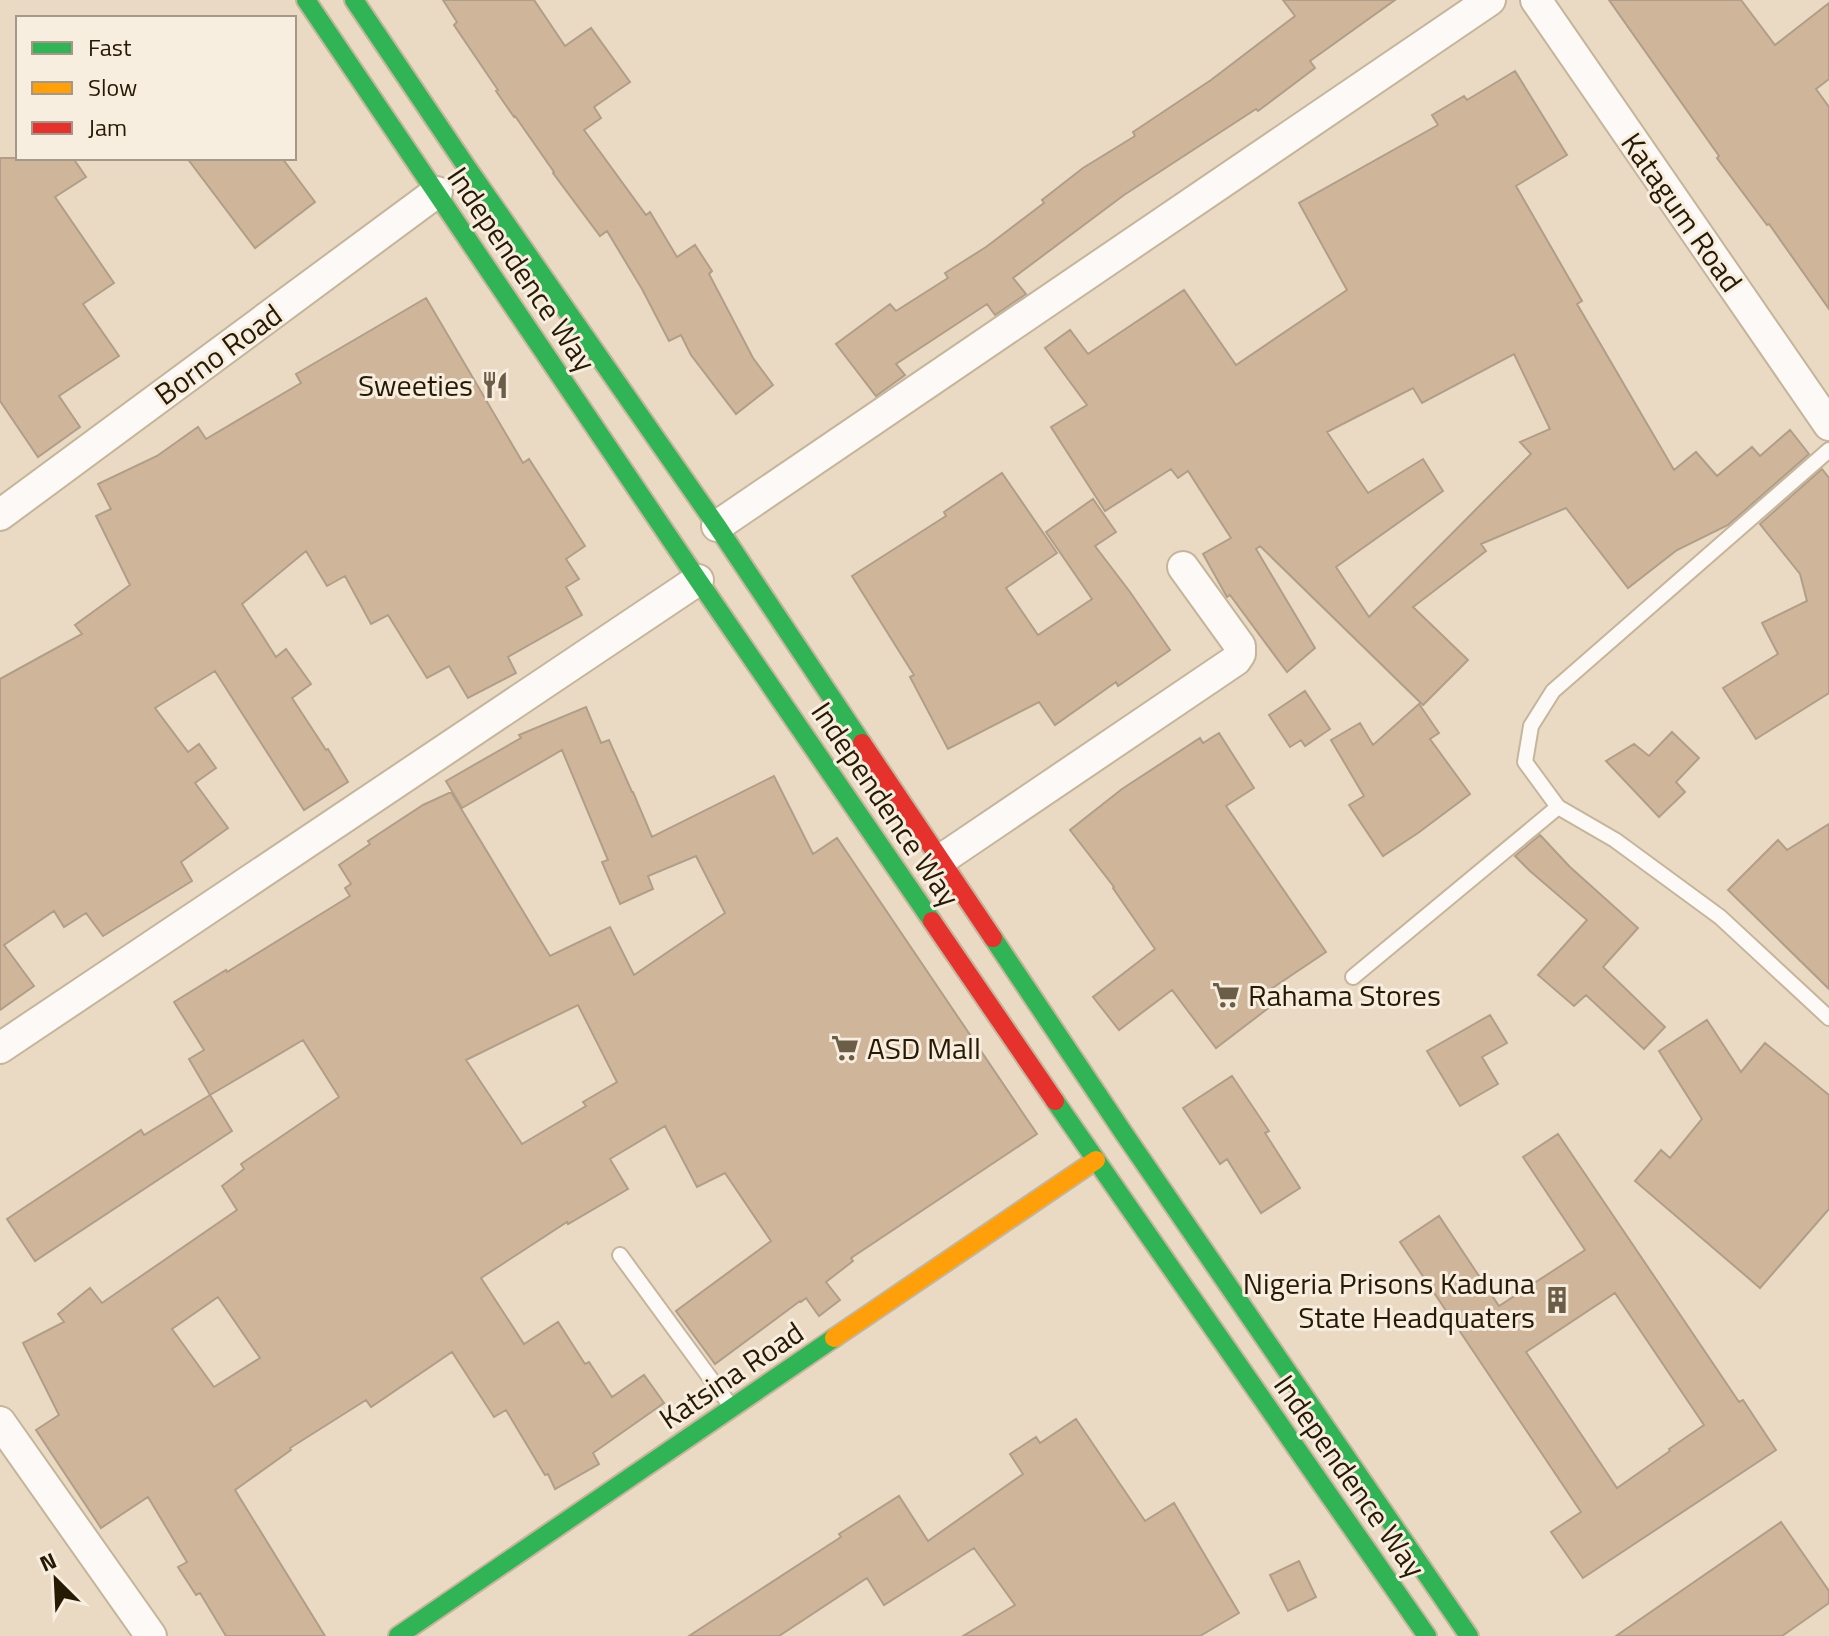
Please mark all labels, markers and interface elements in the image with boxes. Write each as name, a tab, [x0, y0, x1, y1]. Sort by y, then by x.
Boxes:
legend	[16, 16, 296, 160]
text: Fast	[88, 29, 132, 65]
text: Slow	[88, 69, 137, 105]
text: Jam	[88, 109, 127, 145]
street label: Katagum Road	[1610, 123, 1754, 301]
street label: Independence Way	[436, 157, 608, 381]
street label: Borno Road	[145, 292, 291, 416]
place label: Sweeties	[358, 362, 473, 408]
restaurant icon: Sweeties	[480, 370, 510, 400]
street label: Independence Way	[800, 692, 972, 916]
place label: Rahama Stores	[1248, 972, 1441, 1018]
supermarket icon: Rahama Stores	[1211, 980, 1241, 1010]
place label: ASD Mall	[867, 1025, 981, 1071]
supermarket icon: ASD Mall	[830, 1033, 860, 1063]
place label: Nigeria Prisons Kaduna State Headquaters	[1243, 1260, 1535, 1340]
building icon: Nigeria Prisons Kaduna State Headquaters	[1542, 1285, 1572, 1315]
street label: Katsina Road	[649, 1310, 813, 1440]
street label: Independence Way	[1263, 1365, 1437, 1587]
north arrow	[16, 1540, 96, 1620]
text: N	[34, 1543, 62, 1580]

